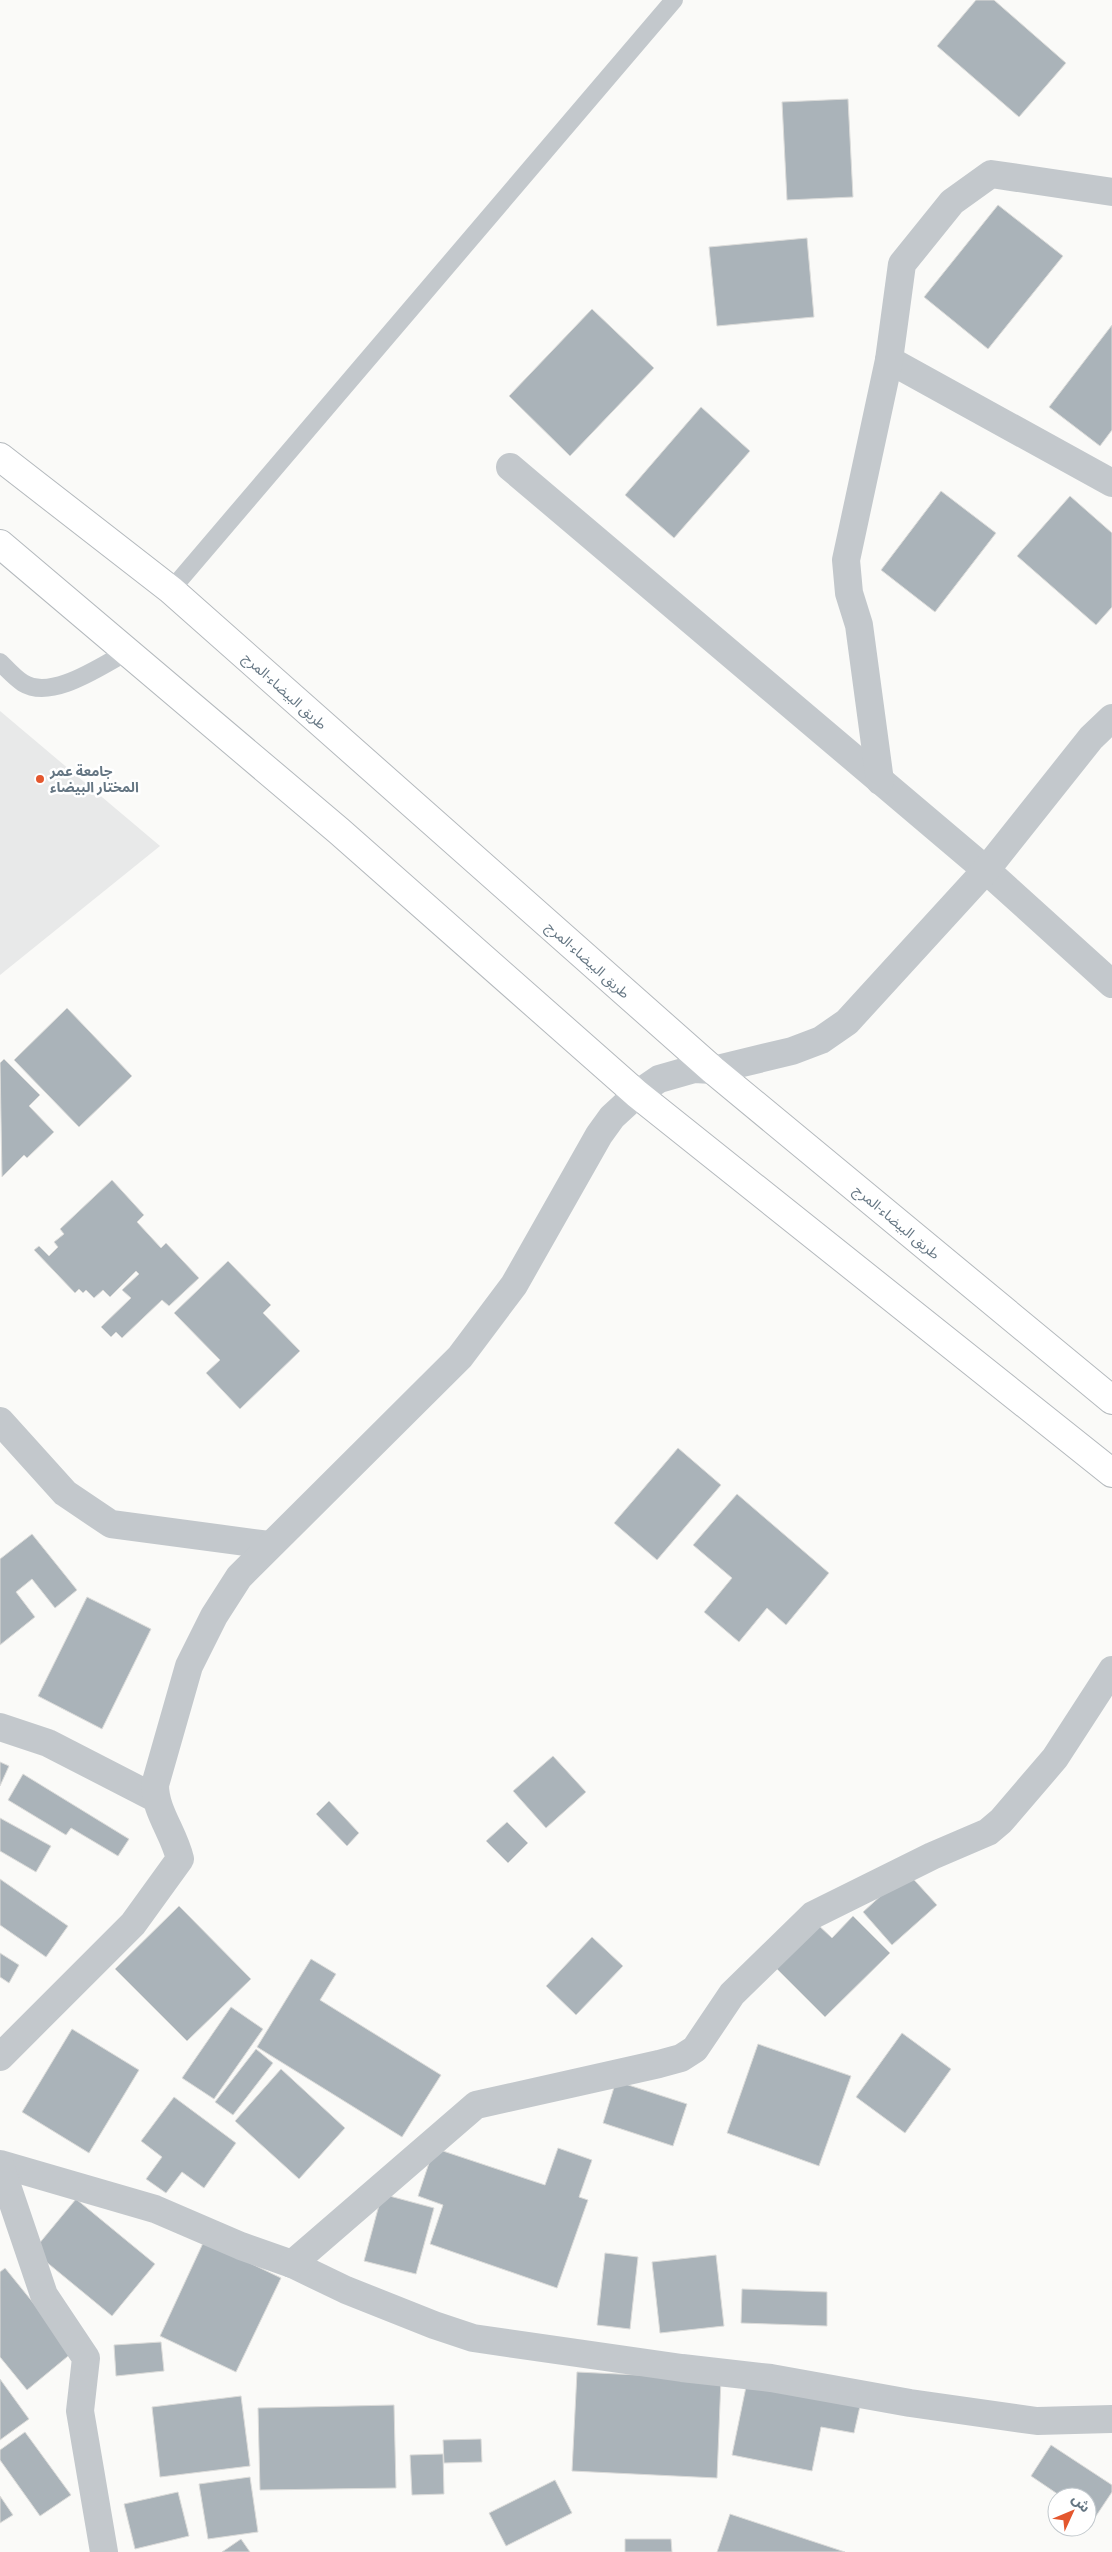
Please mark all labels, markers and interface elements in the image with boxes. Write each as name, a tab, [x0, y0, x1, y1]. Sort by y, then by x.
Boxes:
street label: طريق البيضاء-المرج	[238, 649, 331, 735]
place label: جامعة عمر المختار البيضاء	[49, 762, 139, 796]
marker: جامعة عمر المختار البيضاء	[34, 773, 46, 785]
street label: طريق البيضاء-المرج	[541, 918, 634, 1004]
street label: طريق البيضاء-المرج	[849, 1181, 944, 1265]
north arrow	[1047, 2487, 1097, 2537]
text: ش	[1068, 2490, 1094, 2516]

